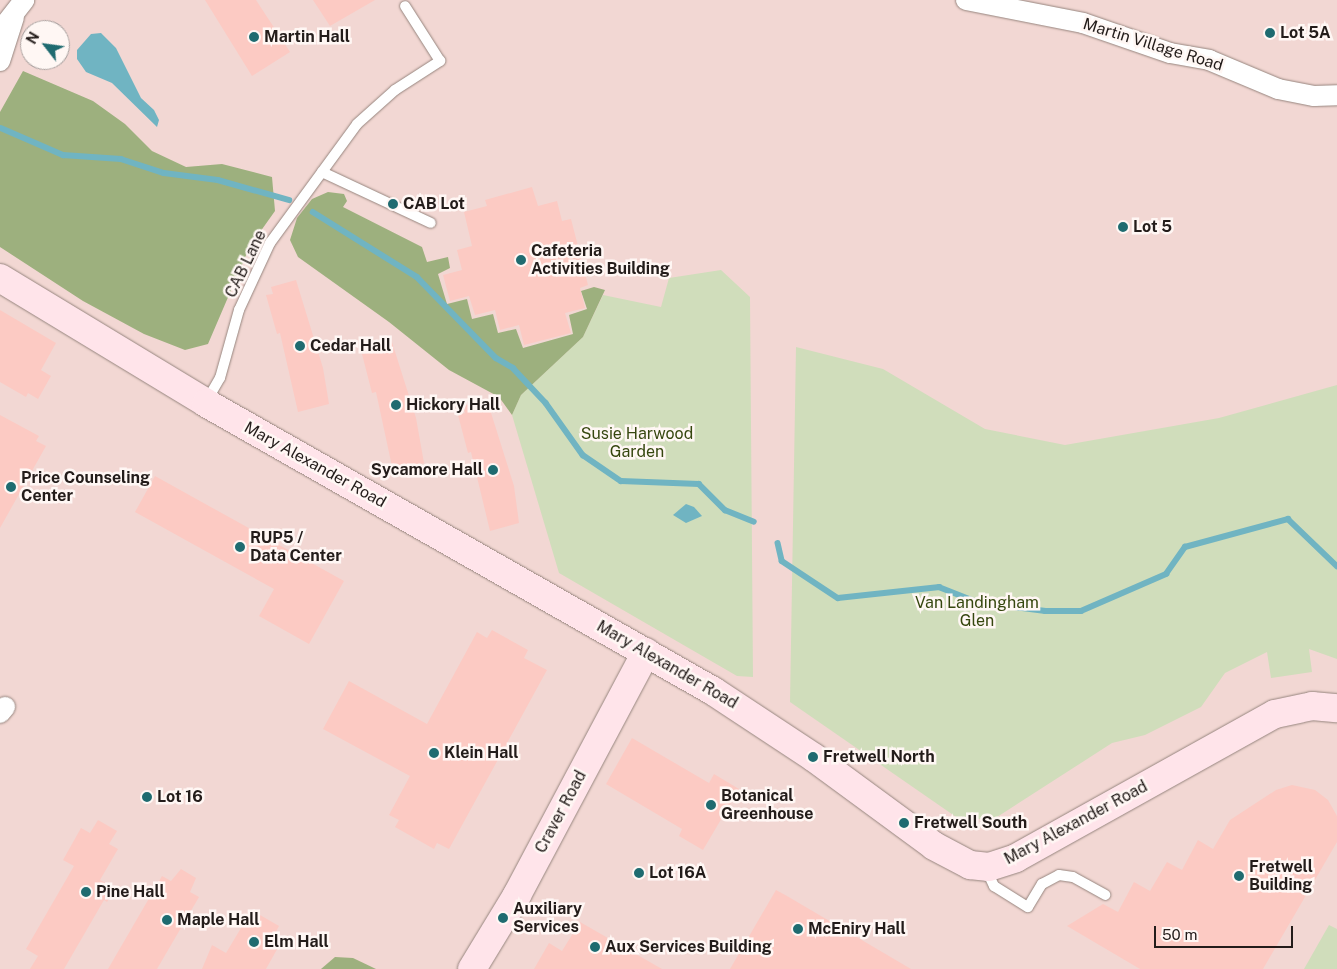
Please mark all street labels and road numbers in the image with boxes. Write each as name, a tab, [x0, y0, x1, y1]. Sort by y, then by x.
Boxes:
street label: Martin Village Road	[1080, 14, 1226, 76]
street label: CAB Lane	[221, 227, 271, 301]
street label: Mary Alexander Road	[241, 418, 389, 512]
street label: Mary Alexander Road	[593, 617, 741, 713]
street label: Craver Road	[531, 768, 591, 856]
street label: Mary Alexander Road	[1001, 777, 1151, 869]

